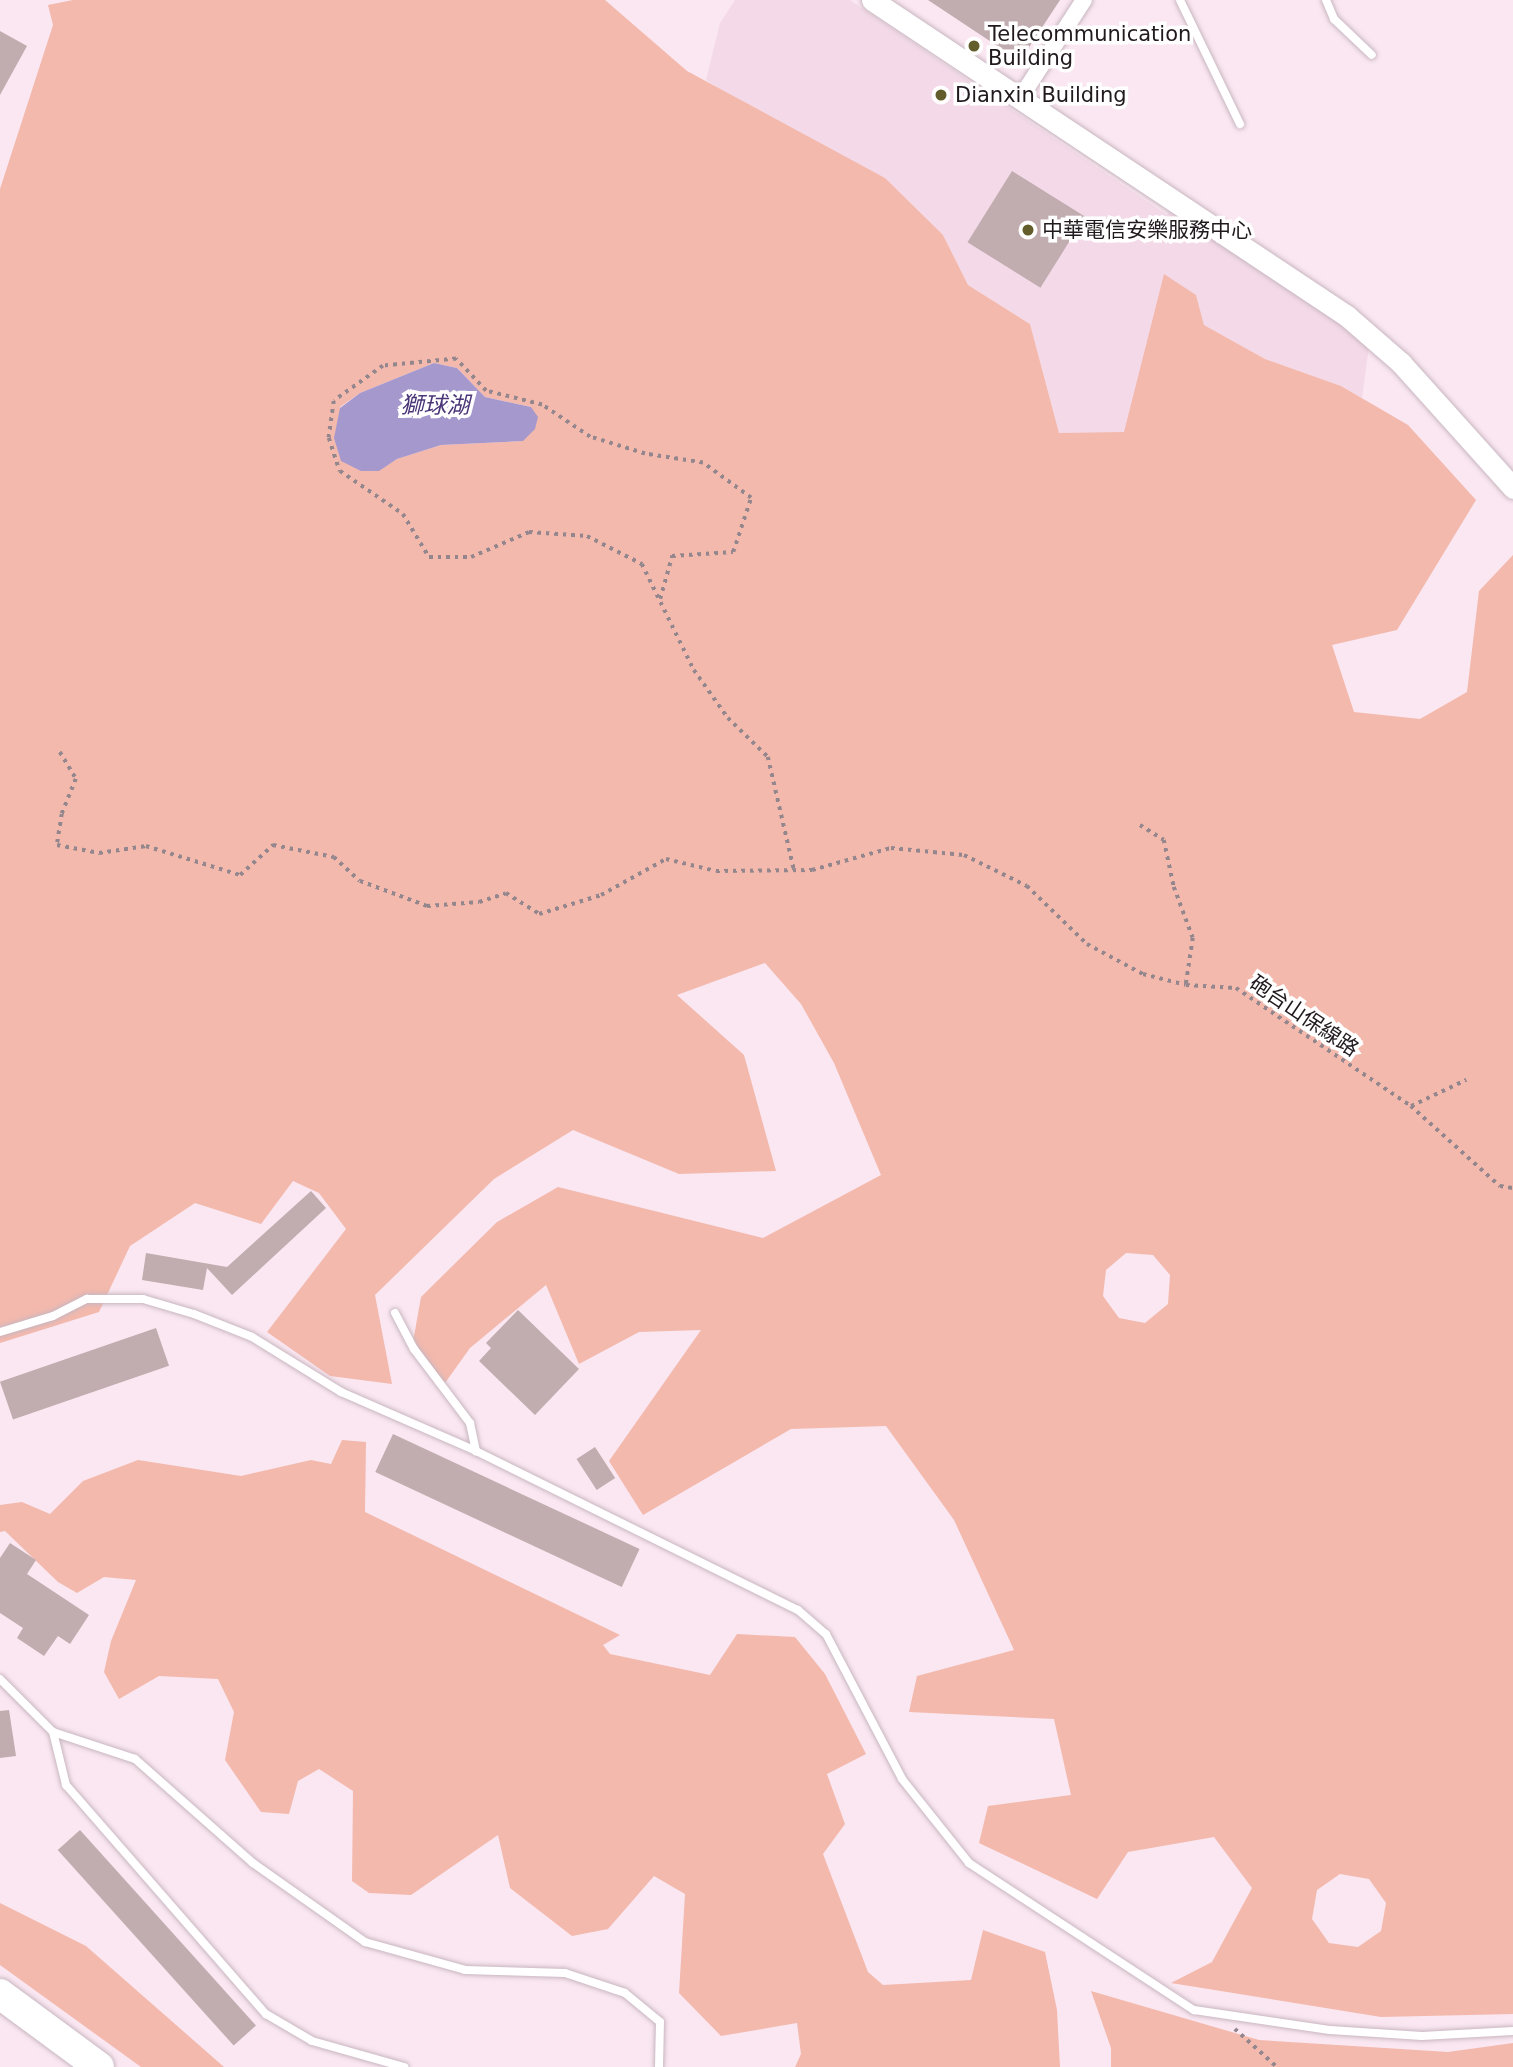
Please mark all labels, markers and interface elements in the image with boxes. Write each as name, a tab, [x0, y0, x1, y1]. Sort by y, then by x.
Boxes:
place label: Telecommunication Building	[988, 21, 1191, 71]
marker: Telecommunication Building	[966, 38, 982, 54]
place label: Dianxin Building	[955, 82, 1127, 108]
marker: Dianxin Building	[933, 87, 949, 103]
place label: 中華電信安樂服務中心	[1042, 217, 1252, 243]
marker: 中華電信安樂服務中心	[1020, 222, 1036, 238]
water label: 獅球湖	[401, 391, 469, 419]
street label: 砲台山保線路	[1245, 970, 1363, 1062]

